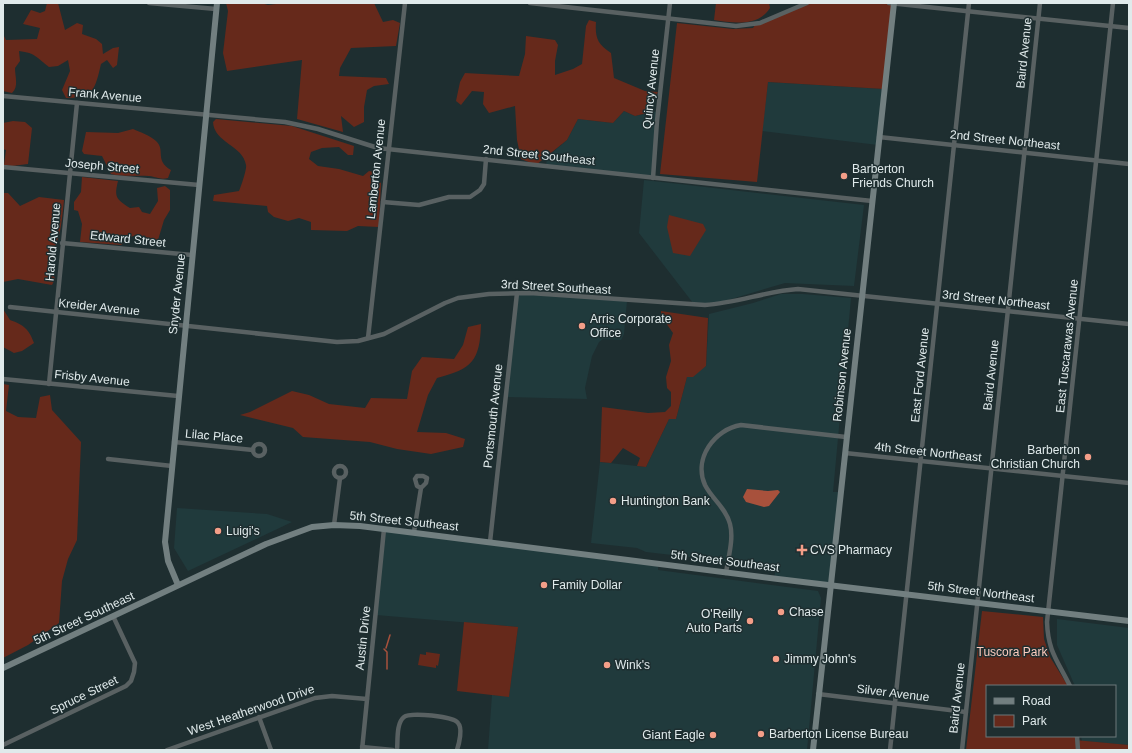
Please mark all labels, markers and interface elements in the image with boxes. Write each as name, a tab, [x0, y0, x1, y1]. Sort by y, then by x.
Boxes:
street label: Baird Avenue	[1013, 17, 1035, 89]
street label: Quincy Avenue	[640, 48, 662, 130]
street label: Frank Avenue	[68, 85, 143, 105]
street label: Lamberton Avenue	[364, 118, 388, 220]
street label: 2nd Street Northeast	[949, 127, 1061, 153]
street label: 2nd Street Southeast	[482, 142, 596, 168]
street label: Joseph Street	[65, 156, 140, 176]
place label: Barberton Friends Church	[852, 162, 934, 190]
marker: Barberton Friends Church	[839, 171, 849, 181]
street label: Harold Avenue	[43, 202, 63, 282]
street label: Edward Street	[89, 228, 167, 250]
street label: Snyder Avenue	[166, 253, 188, 335]
street label: 3rd Street Southeast	[501, 277, 612, 297]
street label: East Tuscarawas Avenue	[1053, 278, 1081, 414]
street label: 3rd Street Northeast	[942, 287, 1051, 313]
street label: Kreider Avenue	[58, 296, 141, 318]
place label: Arris Corporate Office	[590, 312, 672, 340]
marker: Arris Corporate Office	[577, 321, 587, 331]
street label: Robinson Avenue	[830, 327, 854, 422]
street label: East Ford Avenue	[908, 327, 932, 423]
street label: Baird Avenue	[980, 339, 1002, 411]
street label: Portsmouth Avenue	[481, 363, 505, 469]
street label: Frisby Avenue	[54, 367, 131, 389]
street label: Lilac Place	[184, 426, 244, 446]
street label: 4th Street Northeast	[874, 439, 983, 465]
place label: Barberton Christian Church	[991, 443, 1080, 471]
marker: Barberton Christian Church	[1083, 452, 1093, 462]
place label: Huntington Bank	[621, 494, 711, 508]
marker: Huntington Bank	[608, 496, 618, 506]
street label: 5th Street Southeast	[349, 508, 460, 534]
place label: Luigi's	[226, 524, 260, 538]
marker: Luigi's	[213, 526, 223, 536]
place label: CVS Pharmacy	[810, 543, 892, 557]
marker: CVS Pharmacy	[797, 545, 807, 555]
street label: 5th Street Southeast	[670, 547, 781, 575]
place label: Family Dollar	[552, 578, 622, 592]
street label: 5th Street Northeast	[927, 579, 1036, 606]
marker: Family Dollar	[539, 580, 549, 590]
street label: 5th Street Southeast	[31, 588, 137, 647]
street label: Austin Drive	[353, 605, 373, 671]
place label: Chase	[789, 605, 824, 619]
place label: O'Reilly Auto Parts	[686, 607, 742, 635]
marker: Chase	[776, 607, 786, 617]
marker: O'Reilly Auto Parts	[745, 616, 755, 626]
park label: Tuscora Park	[977, 645, 1048, 659]
place label: Jimmy John's	[784, 652, 856, 666]
marker: Jimmy John's	[771, 654, 781, 664]
place label: Wink's	[615, 658, 650, 672]
marker: Wink's	[602, 660, 612, 670]
street label: Baird Avenue	[946, 662, 968, 734]
street label: Spruce Street	[48, 672, 121, 717]
street label: West Heatherwood Drive	[186, 682, 317, 738]
street label: Silver Avenue	[856, 682, 930, 704]
legend	[986, 685, 1116, 737]
text: Road	[1022, 694, 1051, 708]
text: Park	[1022, 714, 1048, 728]
place label: Barberton License Bureau	[769, 727, 908, 741]
place label: Giant Eagle	[642, 728, 705, 742]
marker: Barberton License Bureau	[756, 729, 766, 739]
marker: Giant Eagle	[708, 730, 718, 740]

